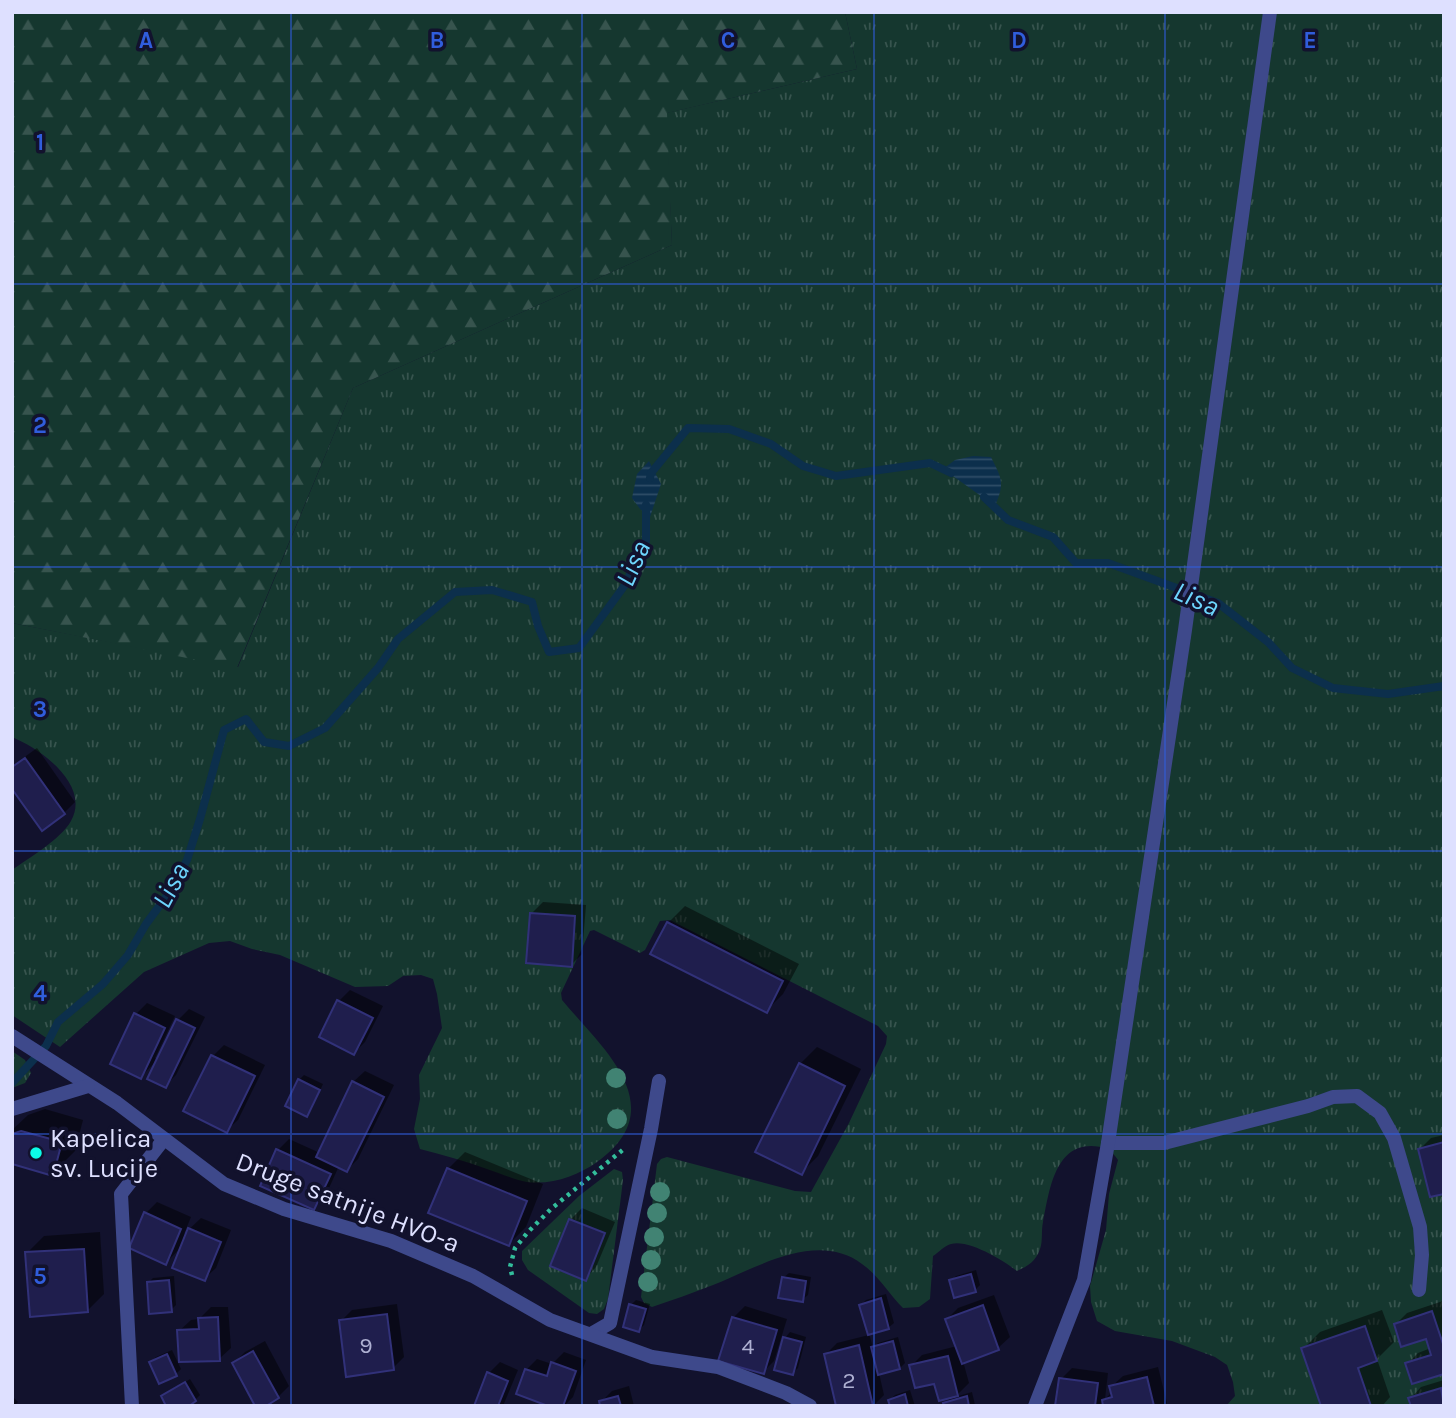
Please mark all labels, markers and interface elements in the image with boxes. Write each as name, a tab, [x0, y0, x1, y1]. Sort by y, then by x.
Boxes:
text: A	[139, 27, 153, 54]
text: B	[430, 27, 444, 54]
text: C	[721, 27, 735, 54]
text: D	[1011, 27, 1027, 54]
text: E	[1303, 27, 1317, 54]
text: 1	[36, 129, 44, 156]
text: 2	[33, 412, 47, 439]
water label: Lisa	[608, 535, 657, 591]
water label: Lisa	[1169, 574, 1225, 623]
text: 3	[33, 696, 47, 723]
water label: Lisa	[145, 857, 196, 914]
text: 4	[33, 980, 47, 1007]
place label: Kapelica sv. Lucije	[50, 1123, 158, 1184]
marker: Kapelica sv. Lucije	[28, 1145, 44, 1161]
street label: Druge satnije HVO-a	[231, 1145, 464, 1259]
text: 5	[33, 1263, 47, 1290]
house number: 9	[359, 1332, 373, 1359]
house number: 4	[742, 1333, 755, 1360]
house number: 2	[842, 1367, 856, 1394]

